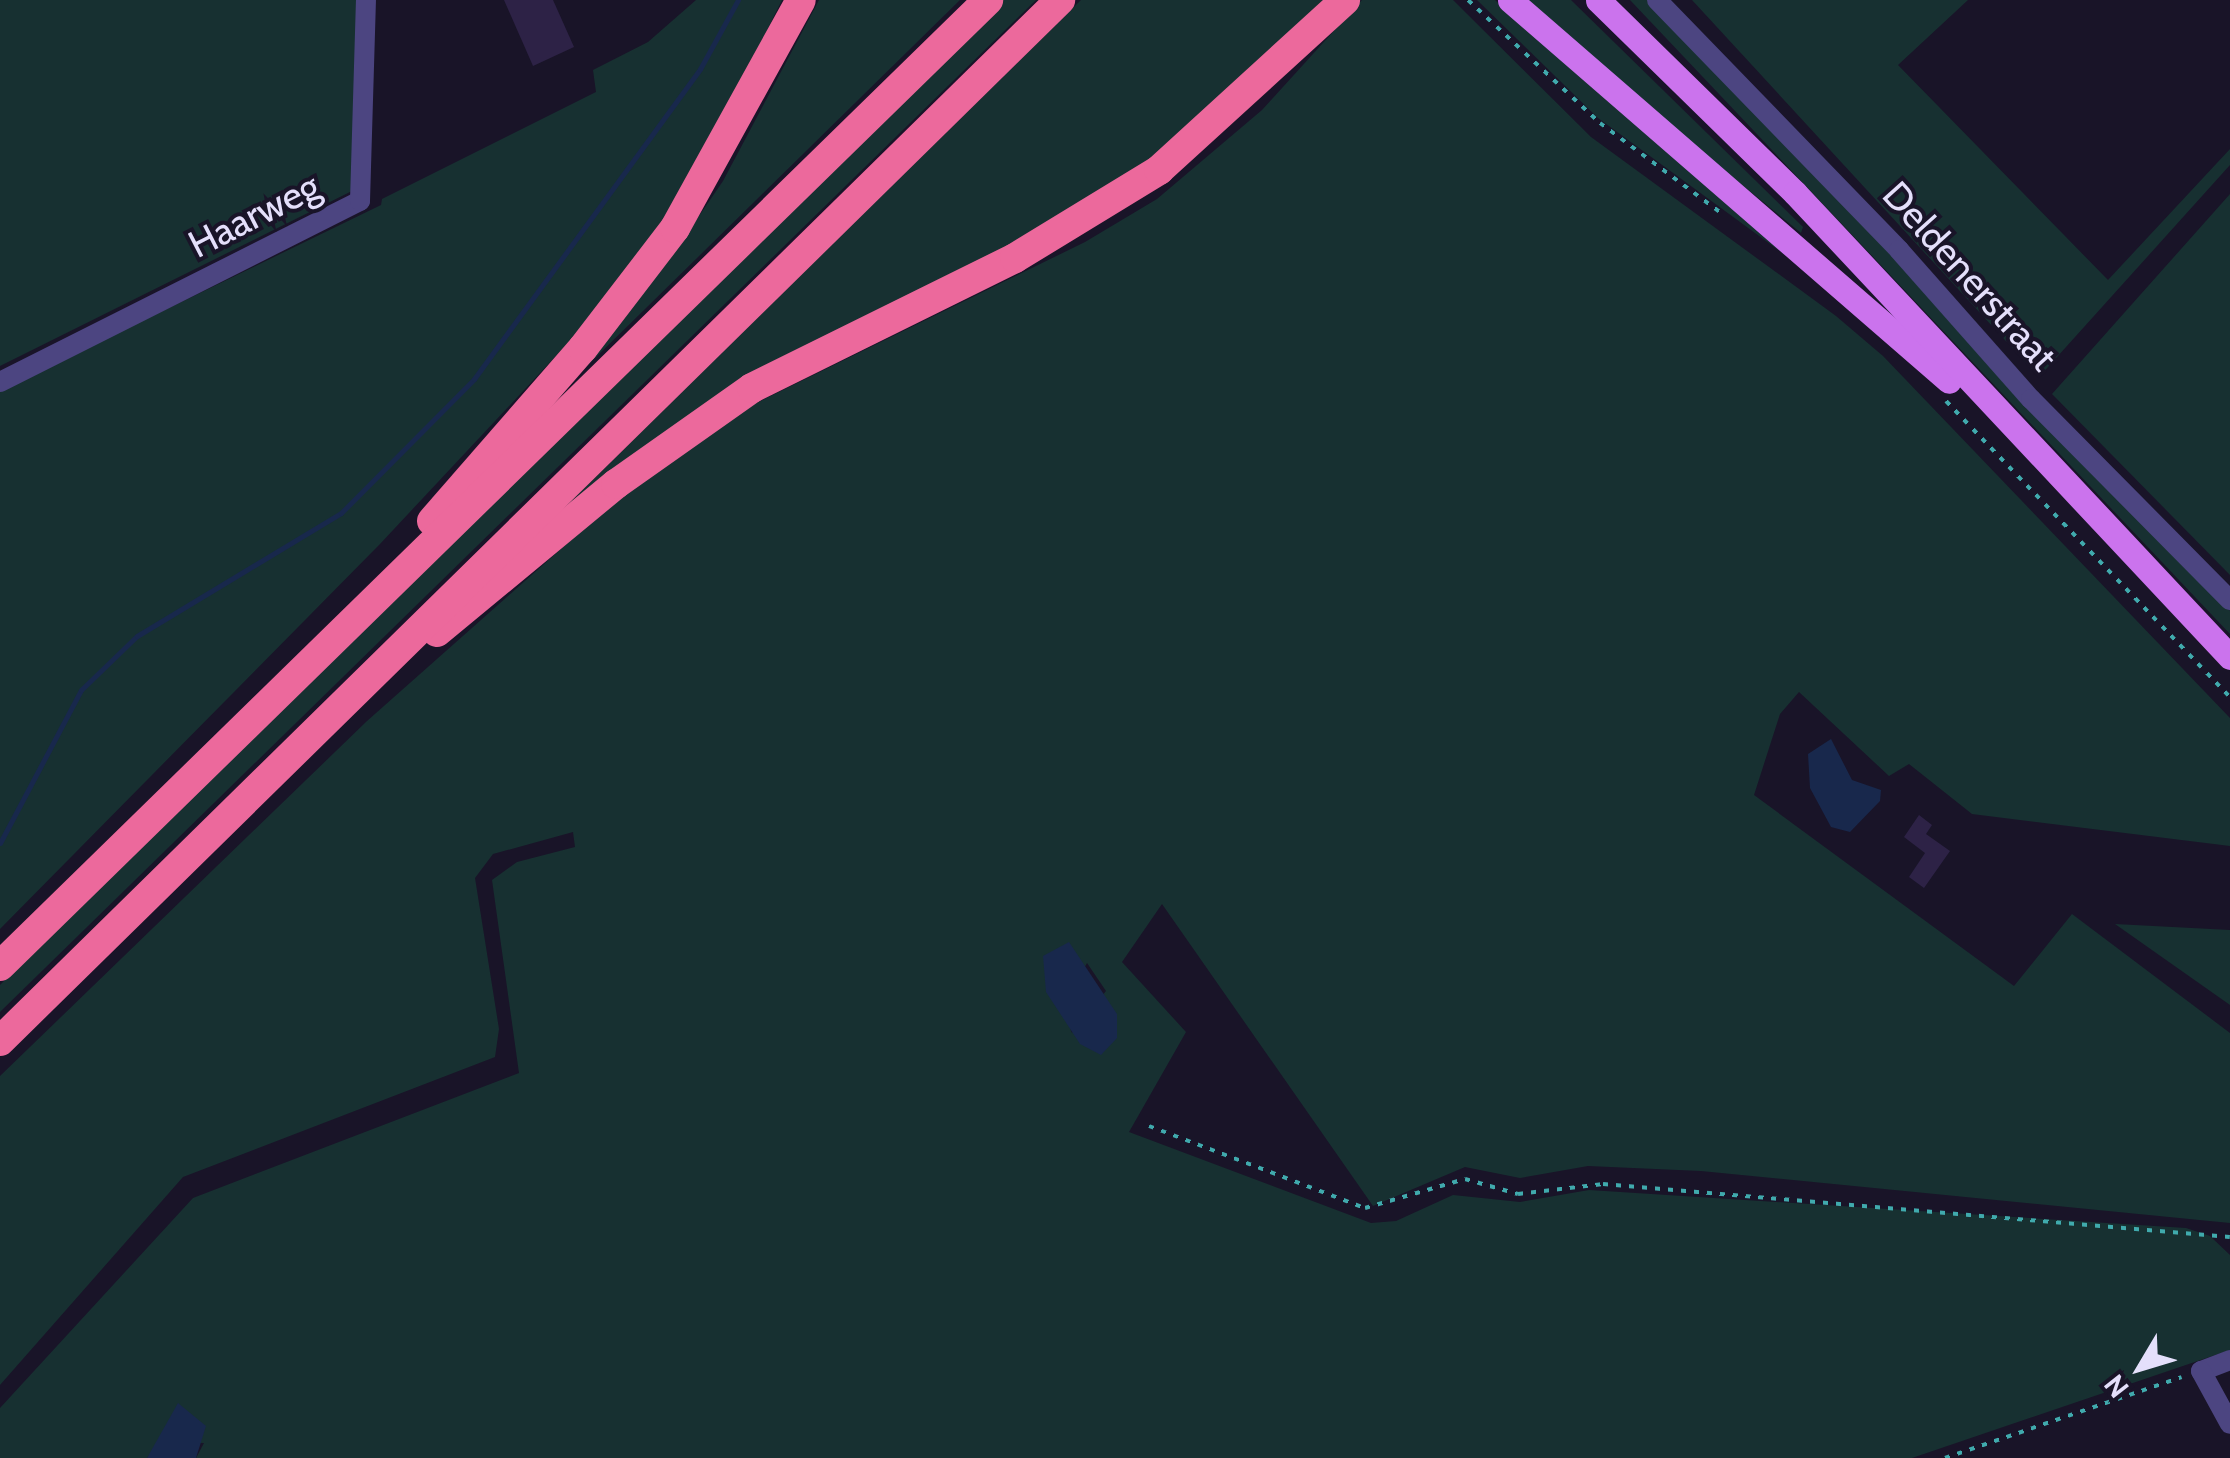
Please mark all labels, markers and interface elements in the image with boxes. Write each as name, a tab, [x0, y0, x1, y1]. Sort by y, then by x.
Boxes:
street label: Haarweg	[181, 163, 327, 267]
street label: Deldenerstraat	[1873, 172, 2067, 380]
north arrow	[2090, 1318, 2190, 1418]
text: N	[2097, 1368, 2136, 1405]

